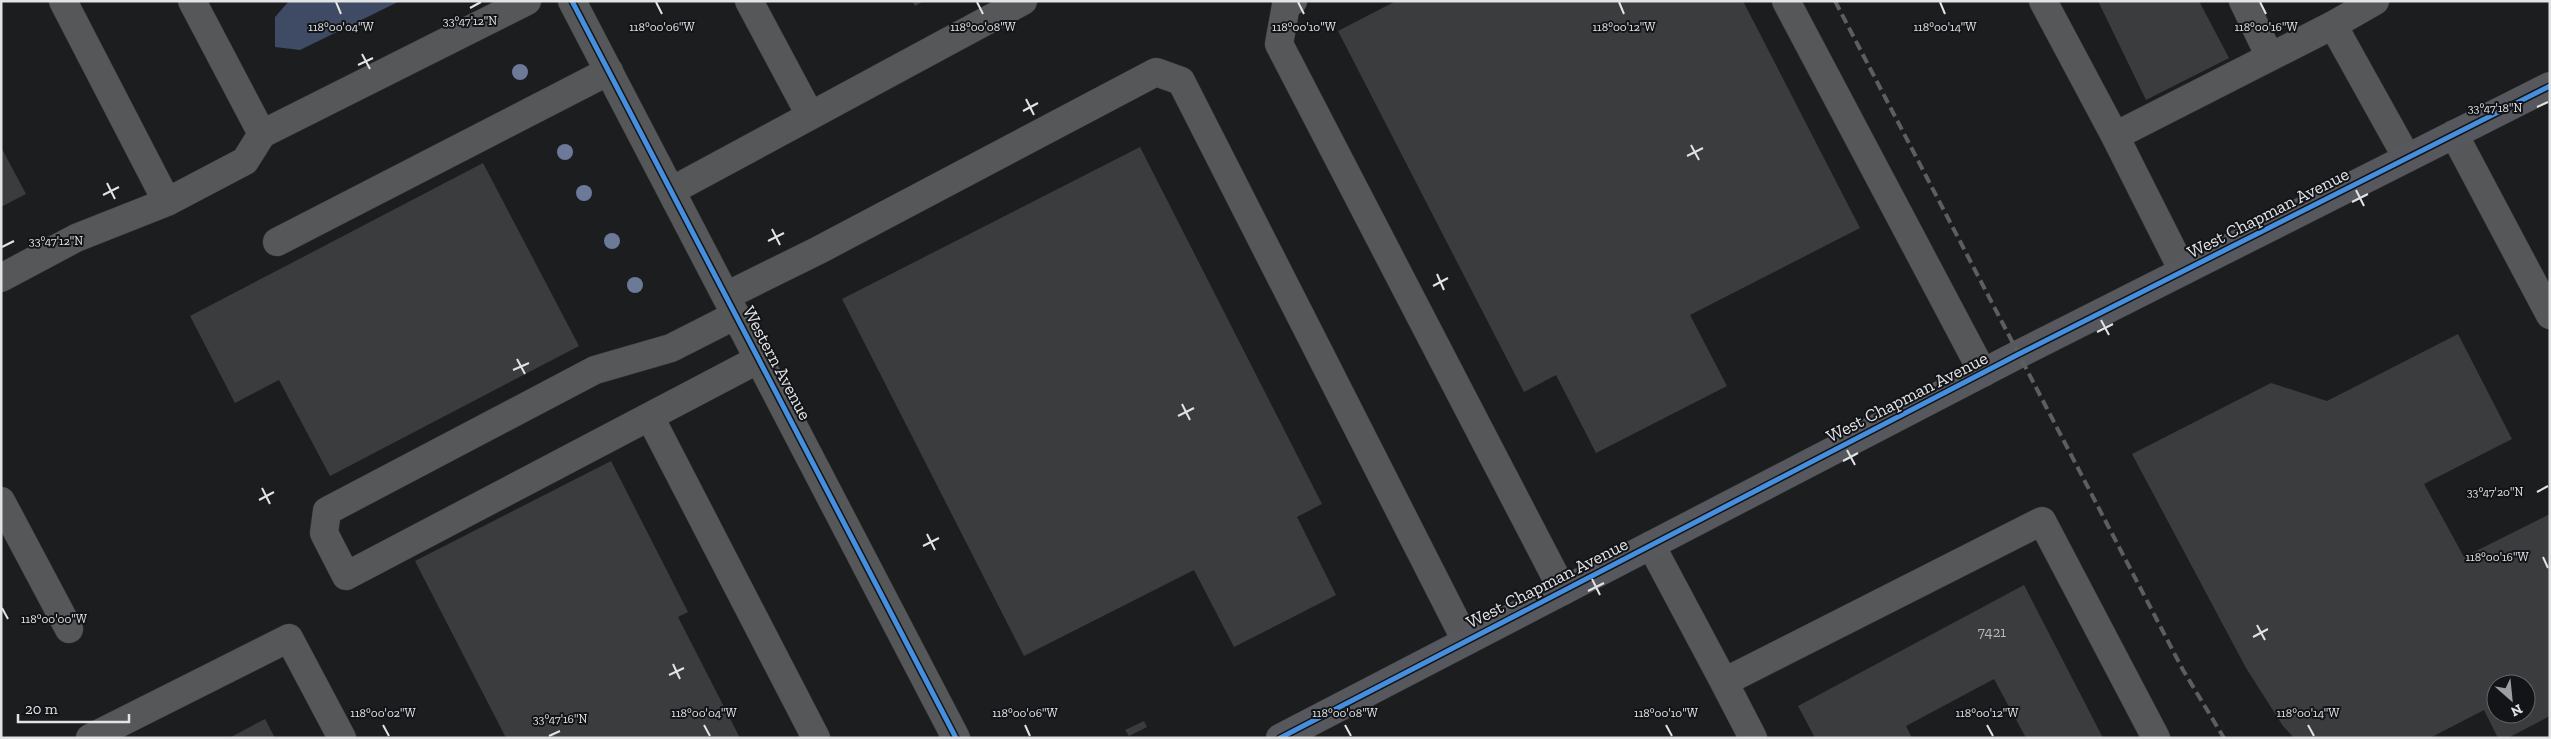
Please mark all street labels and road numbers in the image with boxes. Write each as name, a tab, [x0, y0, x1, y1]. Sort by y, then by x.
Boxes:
street label: West Chapman Avenue	[2183, 163, 2353, 263]
street label: Western Avenue	[738, 302, 816, 424]
street label: West Chapman Avenue	[1822, 347, 1992, 447]
street label: West Chapman Avenue	[1462, 533, 1632, 633]

